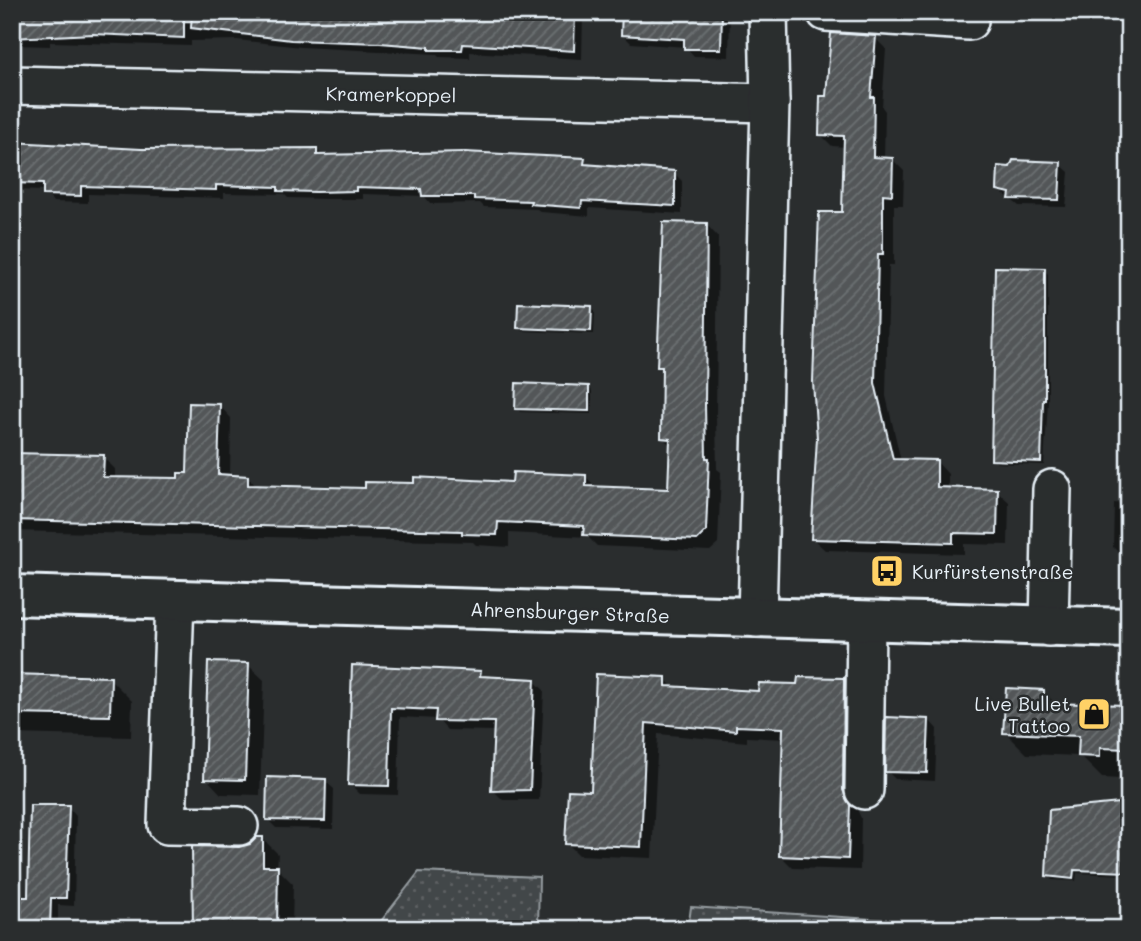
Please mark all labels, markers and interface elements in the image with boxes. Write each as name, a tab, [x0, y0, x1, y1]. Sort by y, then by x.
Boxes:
street label: Kramerkoppel	[325, 80, 457, 108]
bus stop icon: Kurfürstenstraße	[868, 552, 906, 590]
place label: Kurfürstenstraße	[912, 559, 1073, 584]
street label: Ahrensburger Straße	[470, 596, 670, 628]
place label: Live Bullet Tattoo	[974, 691, 1070, 738]
shop icon: Live Bullet Tattoo	[1075, 695, 1113, 733]

